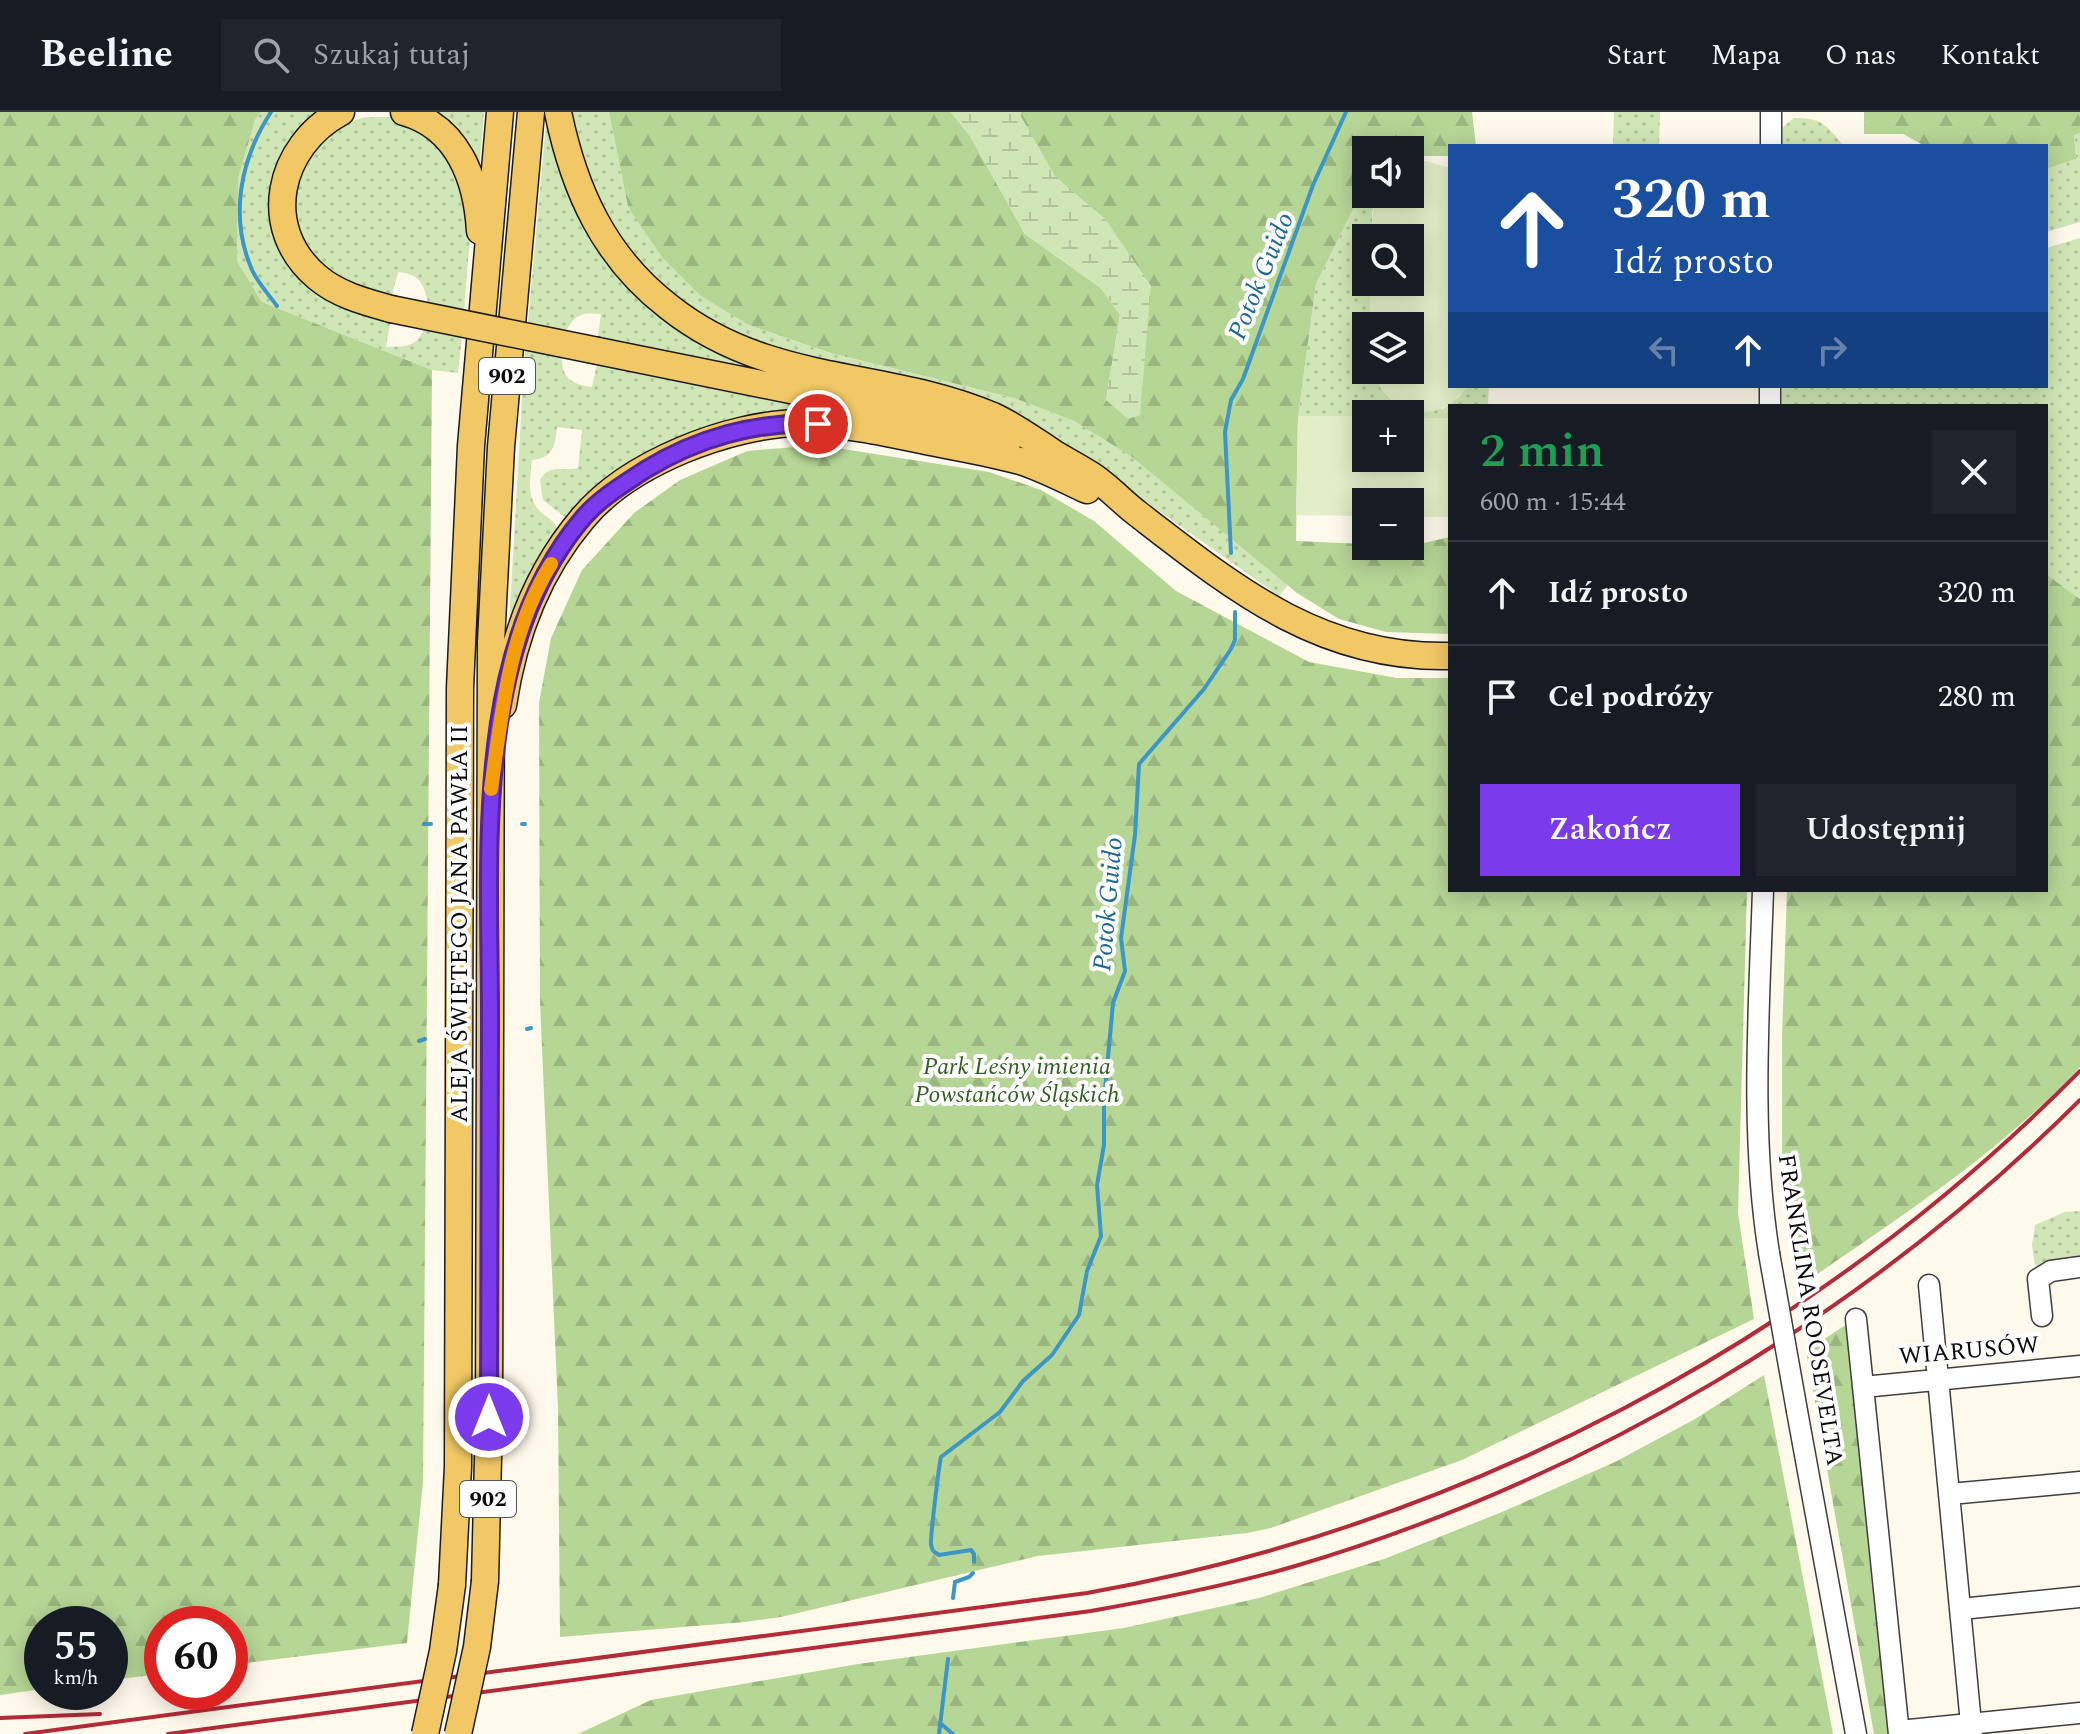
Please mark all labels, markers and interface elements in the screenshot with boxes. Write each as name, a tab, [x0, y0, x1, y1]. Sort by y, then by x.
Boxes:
search box	[221, 19, 781, 91]
text: Beeline	[40, 26, 173, 84]
text: Szukaj tutaj	[313, 32, 471, 78]
icon: search	[249, 33, 293, 77]
text: Start	[1607, 34, 1667, 77]
text: Mapa	[1711, 34, 1781, 77]
text: O nas	[1825, 34, 1897, 77]
text: Kontakt	[1941, 34, 2040, 77]
map controls	[1352, 136, 1424, 560]
button: sound	[1352, 136, 1424, 208]
text: 320 m	[1612, 158, 1771, 243]
icon: ahead	[1480, 176, 1584, 280]
water label: Potok Guido	[1217, 206, 1305, 346]
button: search	[1352, 224, 1424, 296]
text: Idź prosto	[1612, 235, 1774, 290]
button: layers	[1352, 312, 1424, 384]
icon: left	[1642, 328, 1686, 372]
icon: ahead	[1726, 328, 1770, 372]
icon: right	[1810, 328, 1854, 372]
road number: 902	[479, 358, 535, 394]
pin	[784, 390, 852, 458]
button: +	[1352, 400, 1424, 472]
icon: arrive	[796, 402, 840, 446]
text: 2 min	[1480, 415, 1605, 488]
button: close	[1932, 430, 2016, 514]
text: 600 m · 15:44	[1480, 482, 1626, 522]
button: −	[1352, 488, 1424, 560]
text: Idź prosto	[1548, 570, 1688, 616]
text: 320 m	[1938, 570, 2016, 616]
icon: ahead	[1480, 571, 1524, 615]
text: Cel podróży	[1548, 674, 1712, 720]
text: 280 m	[1938, 674, 2016, 720]
icon: arrive	[1480, 675, 1524, 719]
street label: ALEJA ŚWIĘTEGO JANA PAWŁA II	[442, 725, 478, 1123]
button: Zakończ	[1480, 784, 1740, 876]
button: Udostępnij	[1756, 784, 2016, 876]
water label: Potok Guido	[1082, 835, 1134, 973]
park label: Park Leśny imienia Powstańców Śląskich	[914, 1049, 1120, 1113]
street label: FRANKLINA ROOSEVELTA	[1768, 1151, 1852, 1469]
street label: WIARUSÓW	[1897, 1327, 2041, 1375]
position arrow	[447, 1375, 531, 1459]
road number: 902	[460, 1481, 516, 1517]
speed limit sign: 60	[144, 1606, 248, 1710]
text: 55	[54, 1617, 98, 1678]
text: km/h	[54, 1663, 99, 1693]

